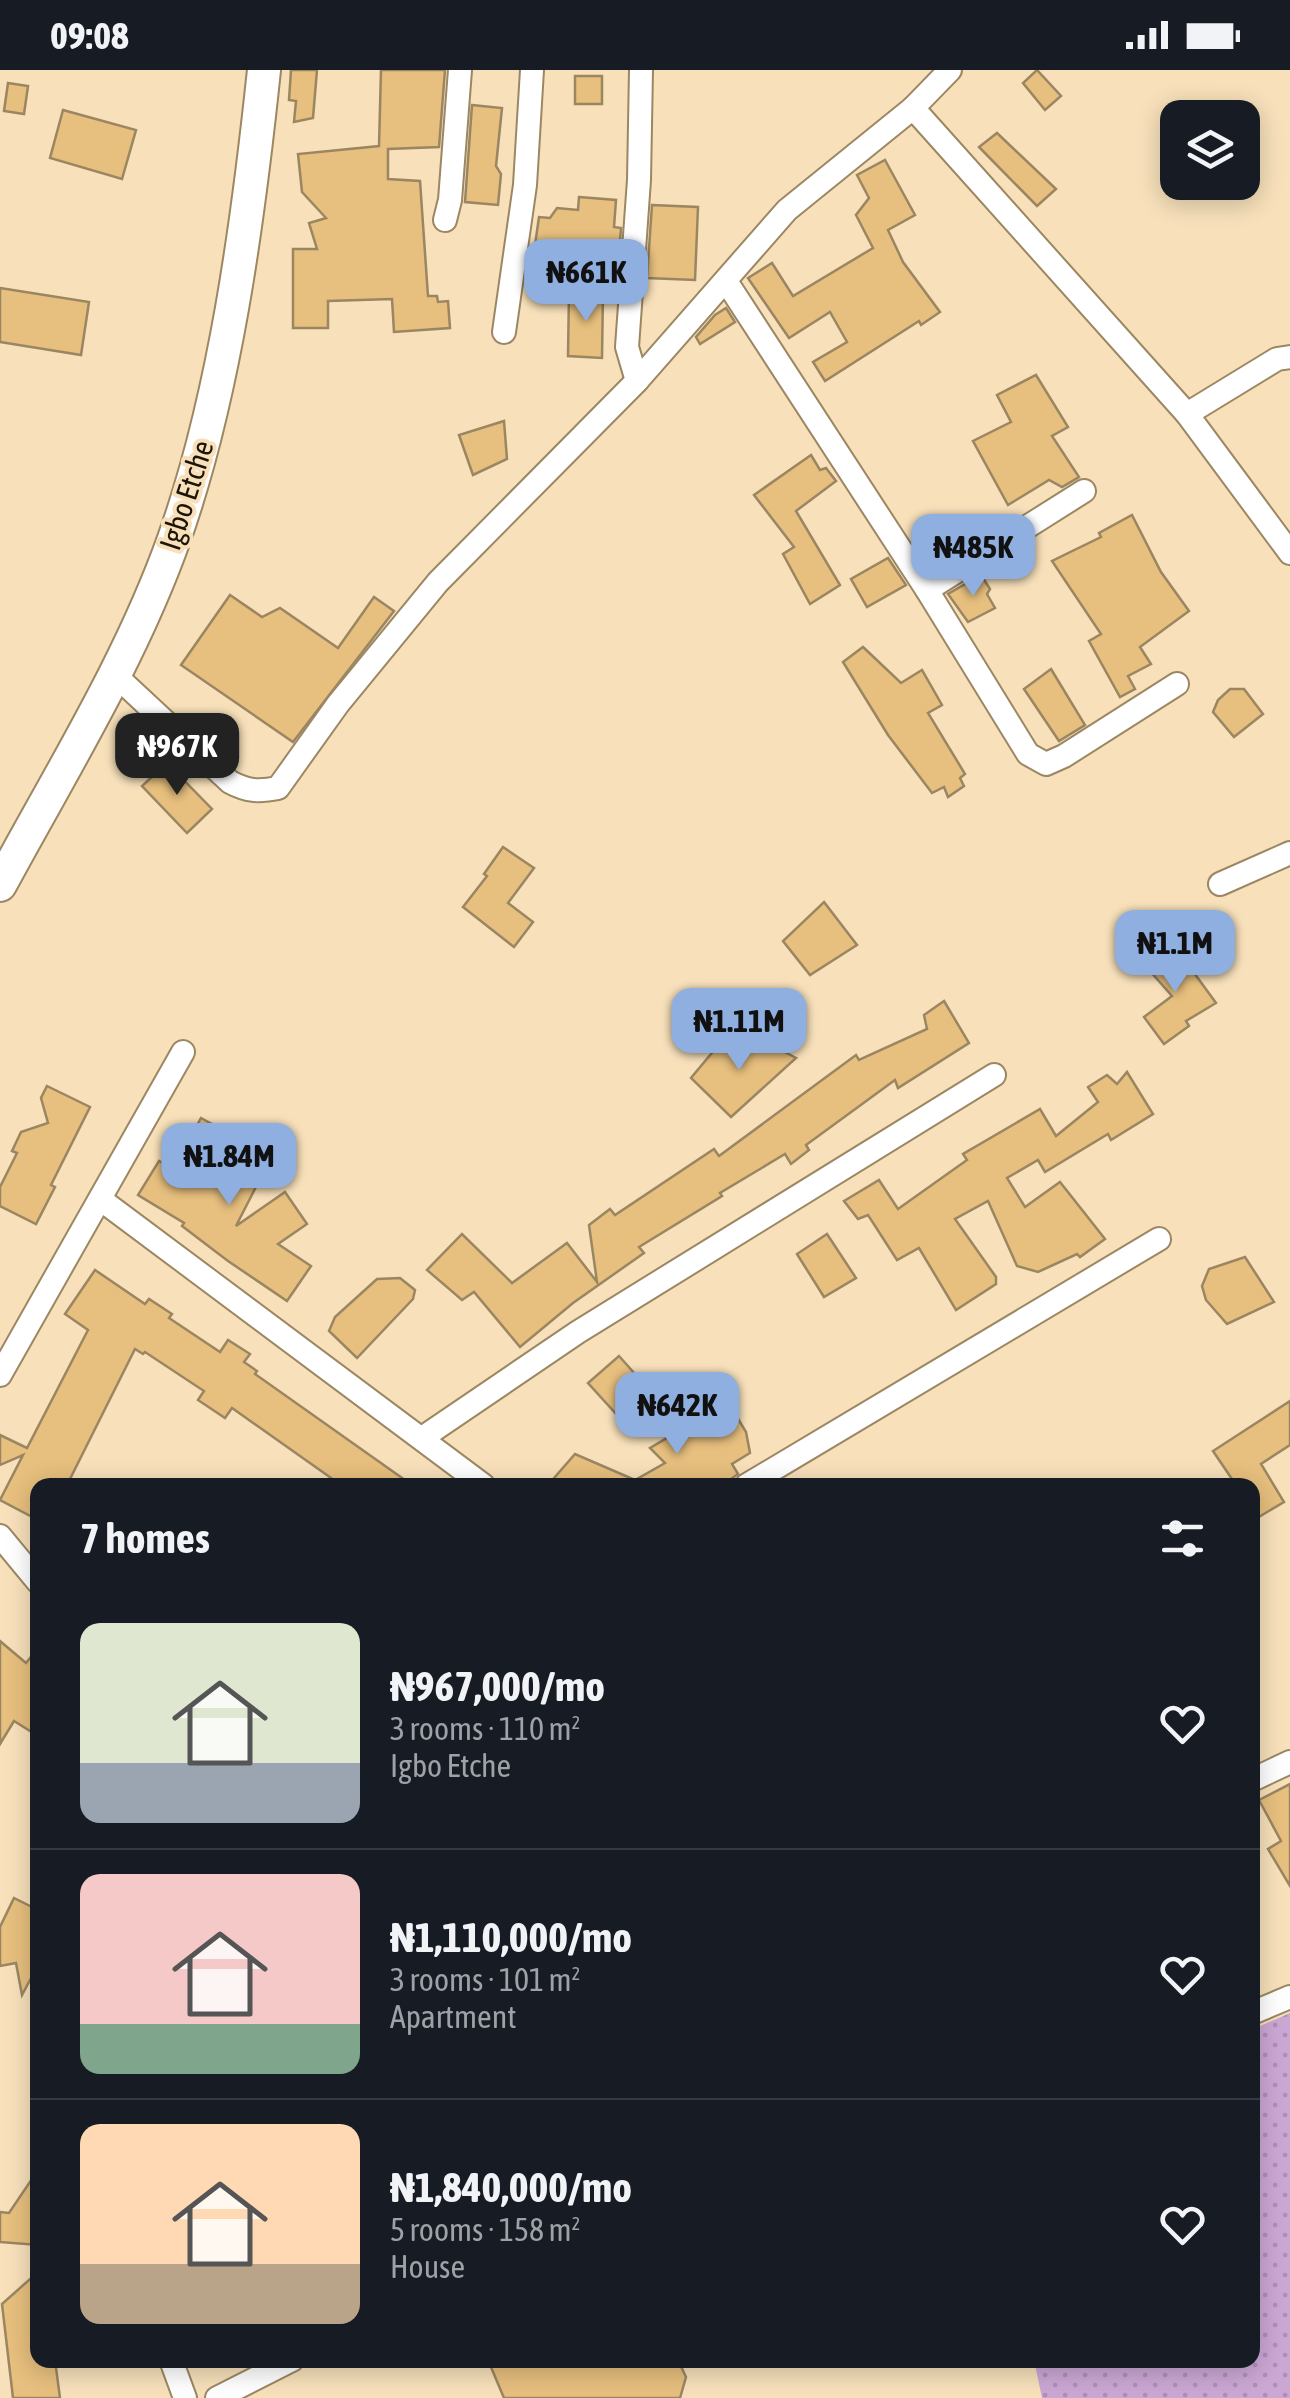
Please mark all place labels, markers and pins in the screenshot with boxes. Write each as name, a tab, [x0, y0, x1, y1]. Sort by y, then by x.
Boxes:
pin: ₦661K	[516, 239, 656, 324]
pin: ₦485K	[903, 514, 1043, 599]
pin: ₦967K	[107, 713, 247, 798]
pin: ₦1.1M	[1105, 910, 1245, 995]
pin: ₦1.11M	[658, 988, 820, 1073]
pin: ₦1.84M	[148, 1123, 310, 1208]
pin: ₦642K	[607, 1372, 747, 1457]

